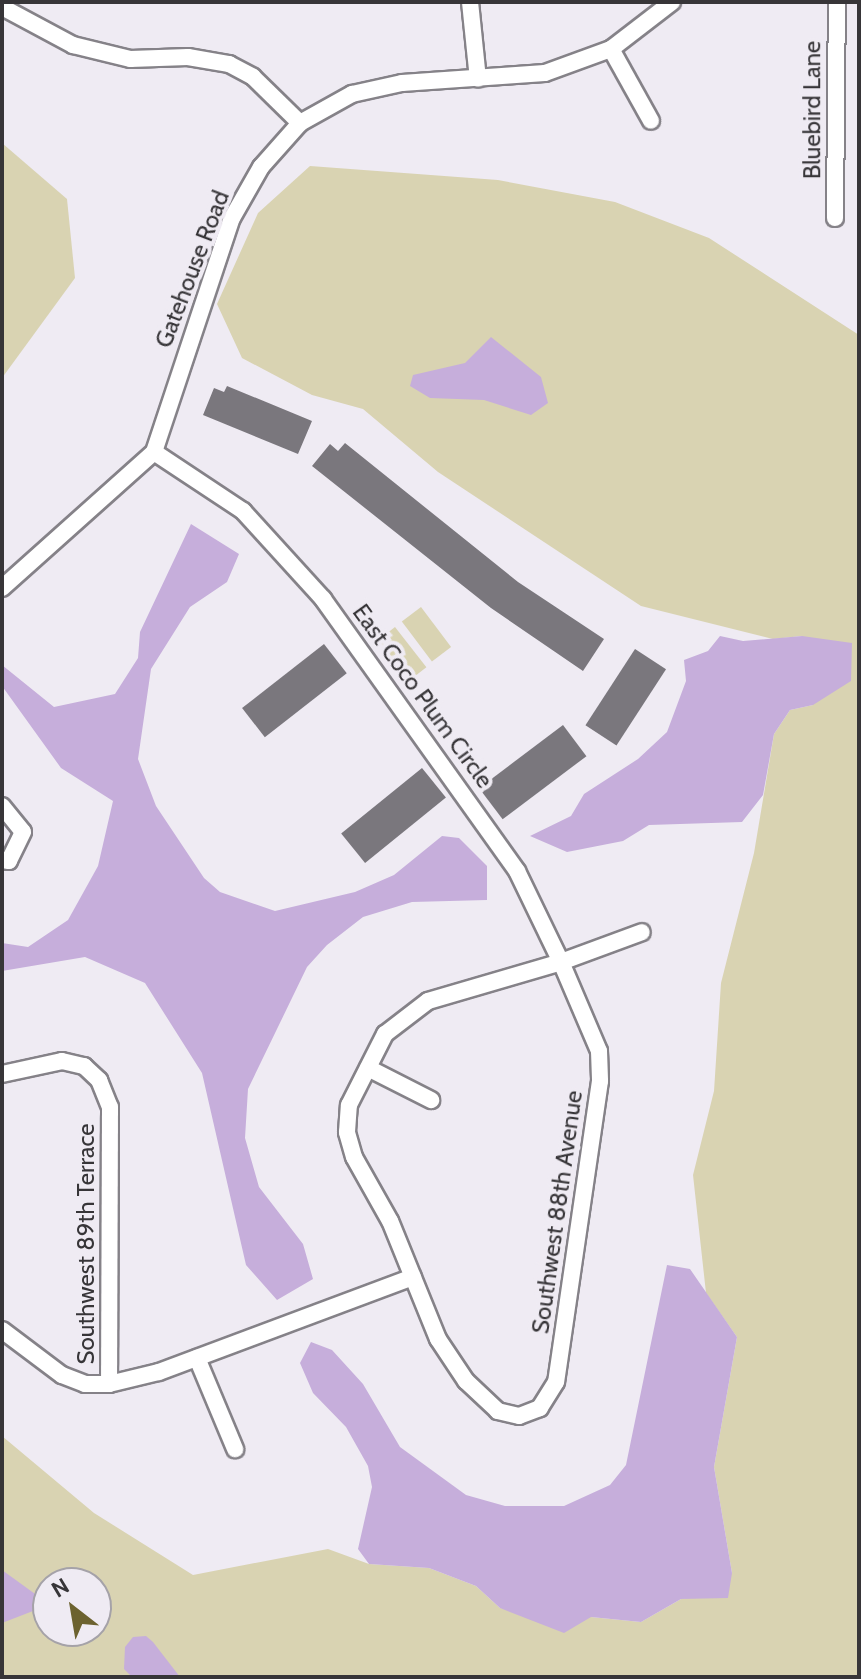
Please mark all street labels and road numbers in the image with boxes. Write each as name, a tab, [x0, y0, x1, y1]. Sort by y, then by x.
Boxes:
street label: Bluebird Lane	[798, 41, 826, 179]
street label: Gatehouse Road	[149, 186, 235, 352]
street label: East Coco Plum Circle	[347, 598, 499, 794]
street label: Southwest 88th Avenue	[526, 1089, 588, 1335]
street label: Southwest 89th Terrace	[72, 1123, 100, 1365]

